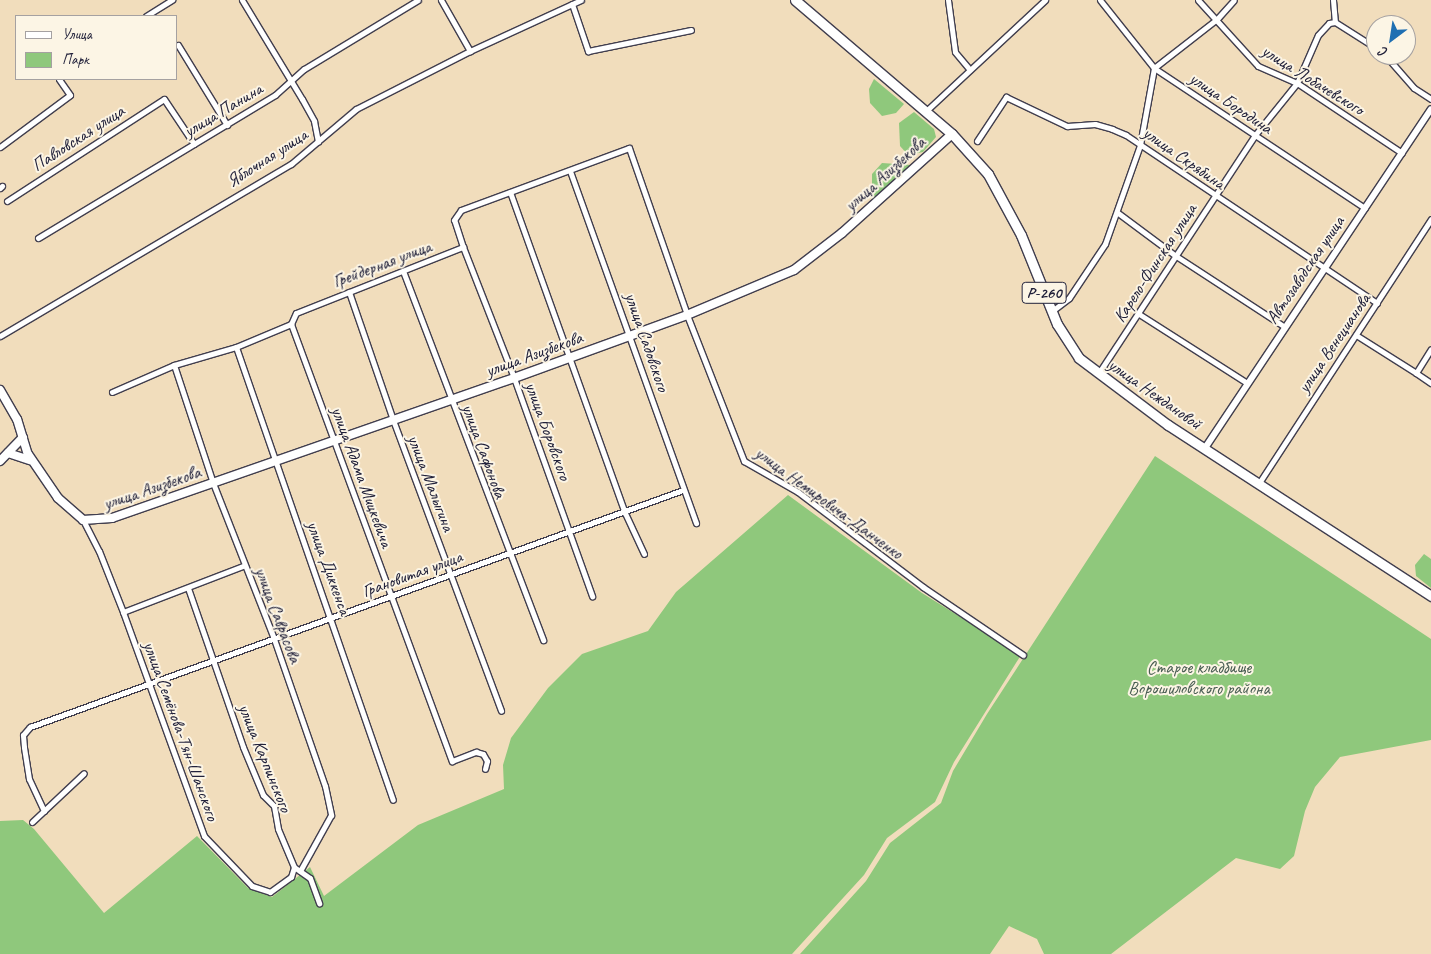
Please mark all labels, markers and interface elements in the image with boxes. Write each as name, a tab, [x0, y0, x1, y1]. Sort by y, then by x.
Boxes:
legend	[15, 15, 178, 80]
north arrow	[1366, 15, 1416, 65]
text: Улица	[62, 25, 92, 44]
street label: улица Лобачевского	[1258, 40, 1368, 120]
text: С	[1376, 43, 1391, 61]
text: Парк	[62, 50, 89, 69]
street label: улица Бородина	[1186, 67, 1276, 139]
street label: улица Панина	[180, 78, 266, 142]
street label: Павловская улица	[27, 100, 129, 176]
street label: улица Скрябина	[1139, 122, 1229, 194]
street label: Яблочная улица	[222, 124, 312, 192]
street label: улица Азизбекова	[840, 132, 930, 216]
street label: Карело-Финская улица	[1109, 200, 1201, 326]
street label: Автозаводская улица	[1260, 211, 1350, 329]
street label: Грейдерная улица	[330, 235, 434, 293]
road number: Р-260	[1022, 280, 1066, 306]
street label: улица Садовского	[620, 289, 674, 395]
street label: улица Венецианова	[1293, 289, 1375, 397]
street label: улица Азизбекова	[482, 326, 586, 382]
street label: улица Неждановой	[1104, 354, 1206, 434]
street label: улица Боровского	[520, 378, 576, 484]
street label: улица Сафонова	[457, 401, 511, 501]
street label: улица Адама Мицкевича	[326, 403, 398, 551]
street label: улица Малыгина	[403, 431, 459, 535]
street label: улица Немировича-Данченко	[751, 442, 907, 564]
street label: улица Азизбекова	[100, 461, 204, 515]
street label: улица Диккенса	[302, 518, 356, 618]
street label: Грановитая улица	[358, 546, 466, 602]
street label: улица Саврасова	[250, 564, 306, 666]
street label: улица Семёнова-Тян-Шанского	[138, 638, 224, 824]
park label: Старое кладбище Ворошиловского района	[1128, 657, 1270, 700]
street label: улица Карпинского	[233, 701, 297, 815]

